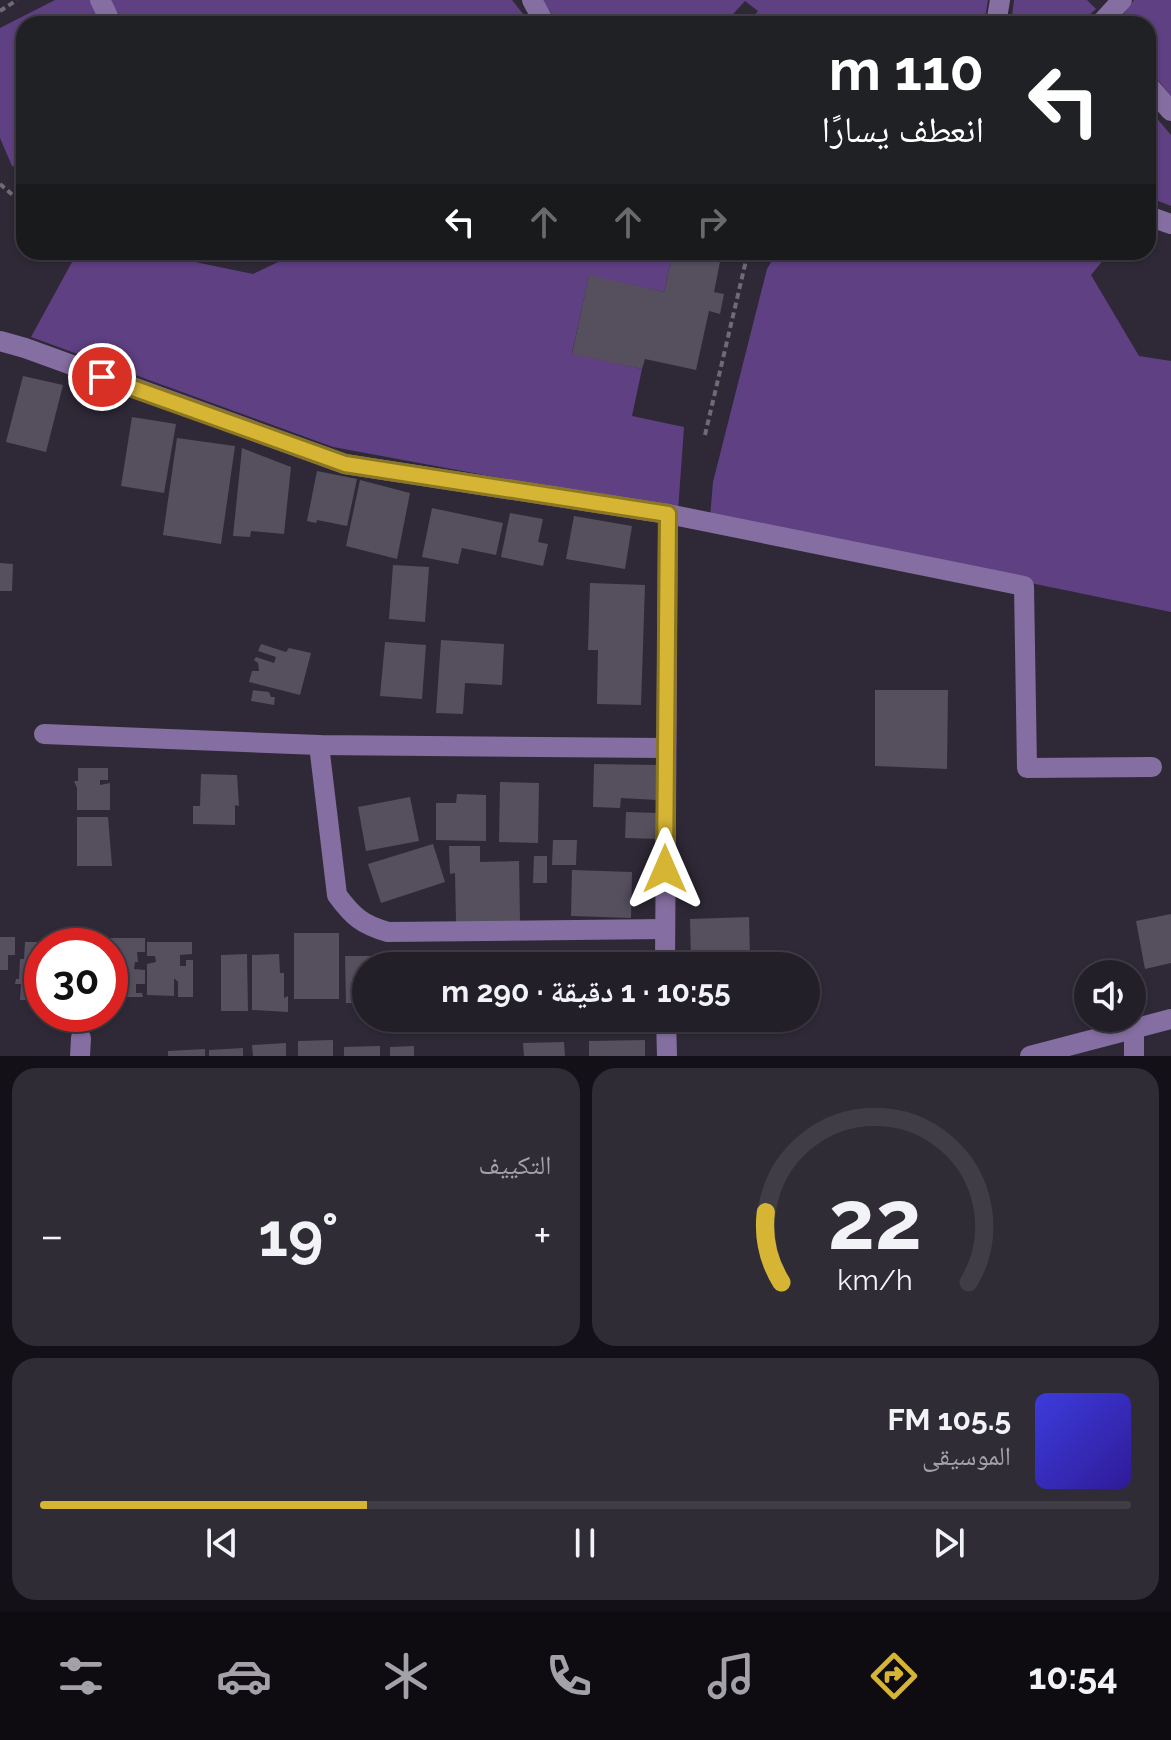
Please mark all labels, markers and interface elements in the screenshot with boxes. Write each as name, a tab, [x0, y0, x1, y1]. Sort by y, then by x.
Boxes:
text: 110 m	[829, 37, 984, 103]
icon: left	[1012, 48, 1116, 152]
text: انعطف يسارًا	[822, 108, 984, 150]
icon: left	[438, 200, 482, 244]
icon: ahead	[522, 200, 566, 244]
icon: ahead	[606, 200, 650, 244]
icon: right	[690, 200, 734, 244]
pin	[68, 343, 136, 411]
icon: arrive	[80, 355, 124, 399]
position arrow	[623, 827, 707, 911]
speed limit sign: 30	[24, 928, 128, 1032]
map controls	[1074, 960, 1146, 1032]
button: sound	[1074, 960, 1146, 1032]
text: 10:55 · 1 دقيقة · 290 m	[441, 974, 731, 1009]
text: التكييف	[479, 1150, 552, 1180]
text: 22	[828, 1171, 922, 1268]
text: 19°	[258, 1200, 339, 1270]
text: −	[40, 1210, 64, 1261]
text: +	[533, 1210, 551, 1261]
text: km/h	[838, 1263, 913, 1297]
text: 105.5 FM	[887, 1402, 1011, 1437]
text: الموسيقى	[922, 1441, 1011, 1471]
icon: previous	[200, 1521, 244, 1565]
icon: pause	[563, 1521, 607, 1565]
icon: next	[927, 1521, 971, 1565]
icon: filters	[53, 1648, 109, 1704]
icon: car	[216, 1648, 272, 1704]
icon: climate	[378, 1648, 434, 1704]
icon: phone	[541, 1648, 597, 1704]
icon: music	[703, 1648, 759, 1704]
icon: directions	[866, 1648, 922, 1704]
text: 10:54	[1028, 1655, 1118, 1697]

